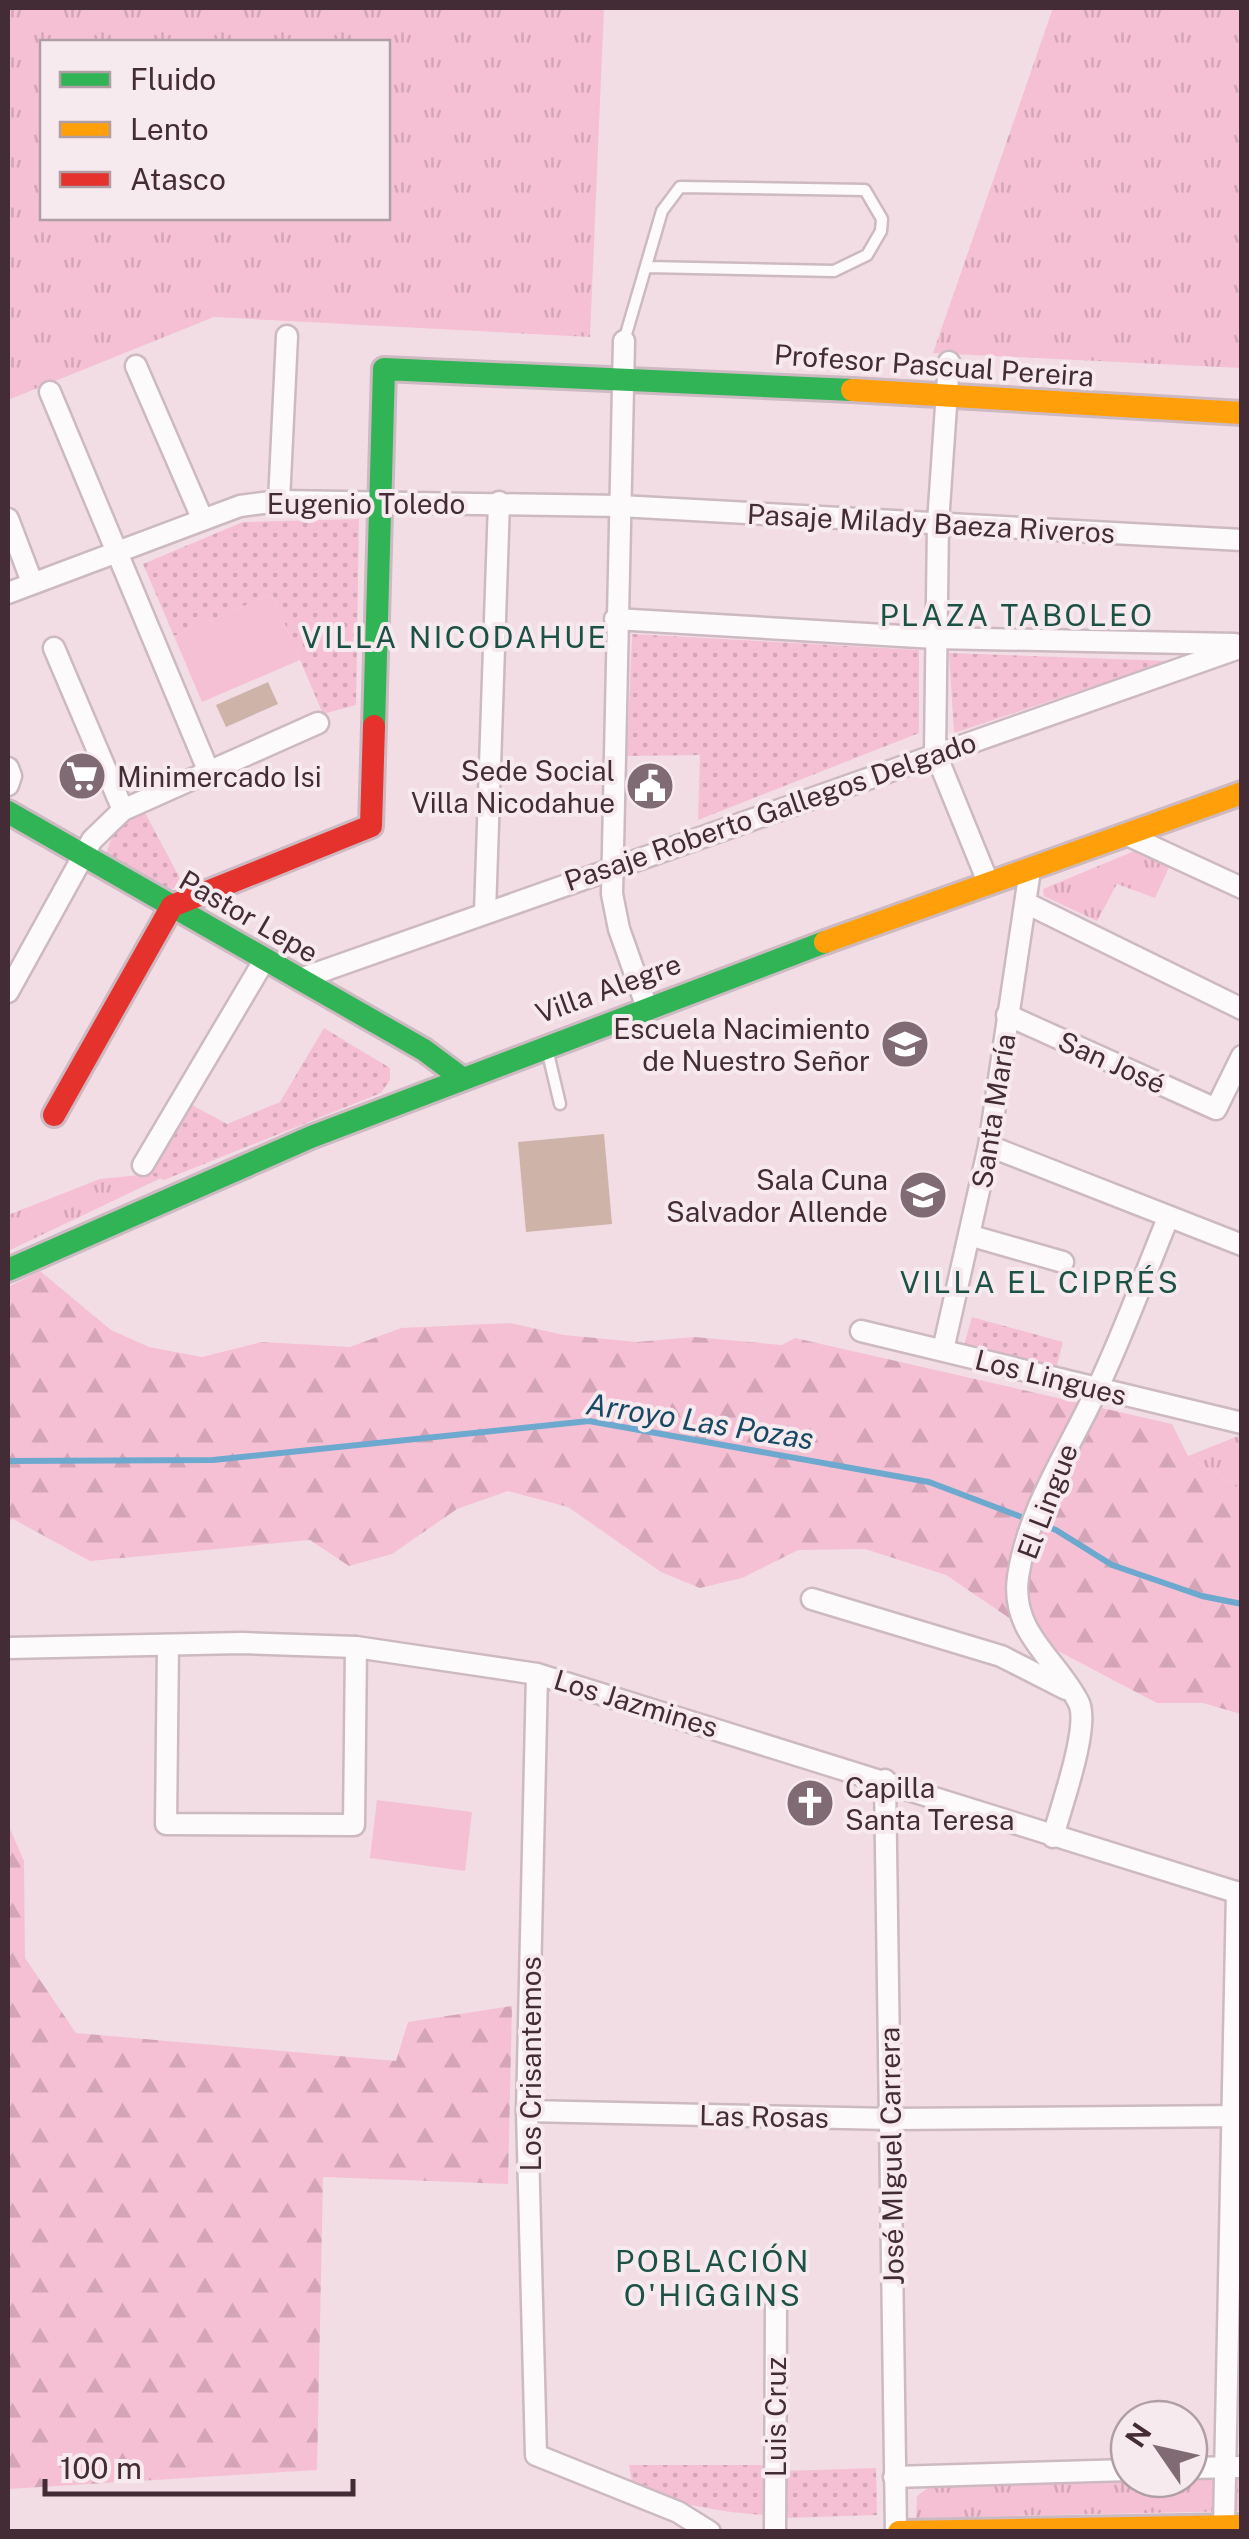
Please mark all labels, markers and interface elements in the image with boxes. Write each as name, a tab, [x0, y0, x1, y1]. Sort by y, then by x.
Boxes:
legend	[40, 40, 390, 220]
text: Fluido	[130, 61, 216, 97]
text: Lento	[130, 111, 209, 147]
text: Atasco	[130, 161, 226, 197]
street label: Profesor Pascual Pereira	[773, 337, 1095, 393]
street label: Eugenio Toledo	[267, 487, 465, 520]
street label: Pasaje Milady Baeza Riveros	[746, 497, 1116, 549]
district label: PLAZA TABOLEO	[879, 597, 1155, 633]
district label: VILLA NICODAHUE	[301, 619, 609, 655]
street label: Pasaje Roberto Gallegos Delgado	[560, 725, 980, 897]
supermarket icon: Minimercado Isi	[56, 750, 108, 802]
place label: Sede Social Villa Nicodahue	[411, 754, 615, 819]
place label: Minimercado Isi	[117, 760, 322, 793]
public building icon: Sede Social Villa Nicodahue	[624, 760, 676, 812]
street label: Pastor Lepe	[174, 863, 324, 969]
street label: Villa Alegre	[531, 946, 685, 1030]
place label: Escuela Nacimiento de Nuestro Señor	[613, 1012, 870, 1077]
school or university icon: Escuela Nacimiento de Nuestro Señor	[879, 1018, 931, 1070]
street label: San José	[1053, 1024, 1171, 1100]
street label: Santa María	[964, 1031, 1022, 1191]
place label: Sala Cuna Salvador Allende	[666, 1163, 888, 1228]
school or university icon: Sala Cuna Salvador Allende	[897, 1169, 949, 1221]
district label: VILLA EL CIPRÉS	[900, 1264, 1180, 1300]
street label: Los Lingues	[972, 1342, 1130, 1412]
water label: Arroyo Las Pozas	[584, 1385, 816, 1457]
street label: El Lingue	[1010, 1439, 1084, 1563]
street label: Los Jazmines	[550, 1662, 722, 1744]
place label: Capilla Santa Teresa	[845, 1771, 1015, 1836]
church icon: Capilla Santa Teresa	[784, 1777, 836, 1829]
street label: Los Crisantemos	[514, 1956, 547, 2172]
street label: José MIguel Carrera	[872, 2027, 910, 2285]
street label: Las Rosas	[699, 2098, 829, 2134]
district label: POBLACIÓN O'HIGGINS	[615, 2243, 811, 2313]
street label: Luis Cruz	[759, 2357, 792, 2477]
north arrow	[1109, 2399, 1209, 2499]
text: N	[1118, 2416, 1158, 2453]
scale bar	[45, 2434, 352, 2496]
text: 100 m	[60, 2450, 142, 2486]

